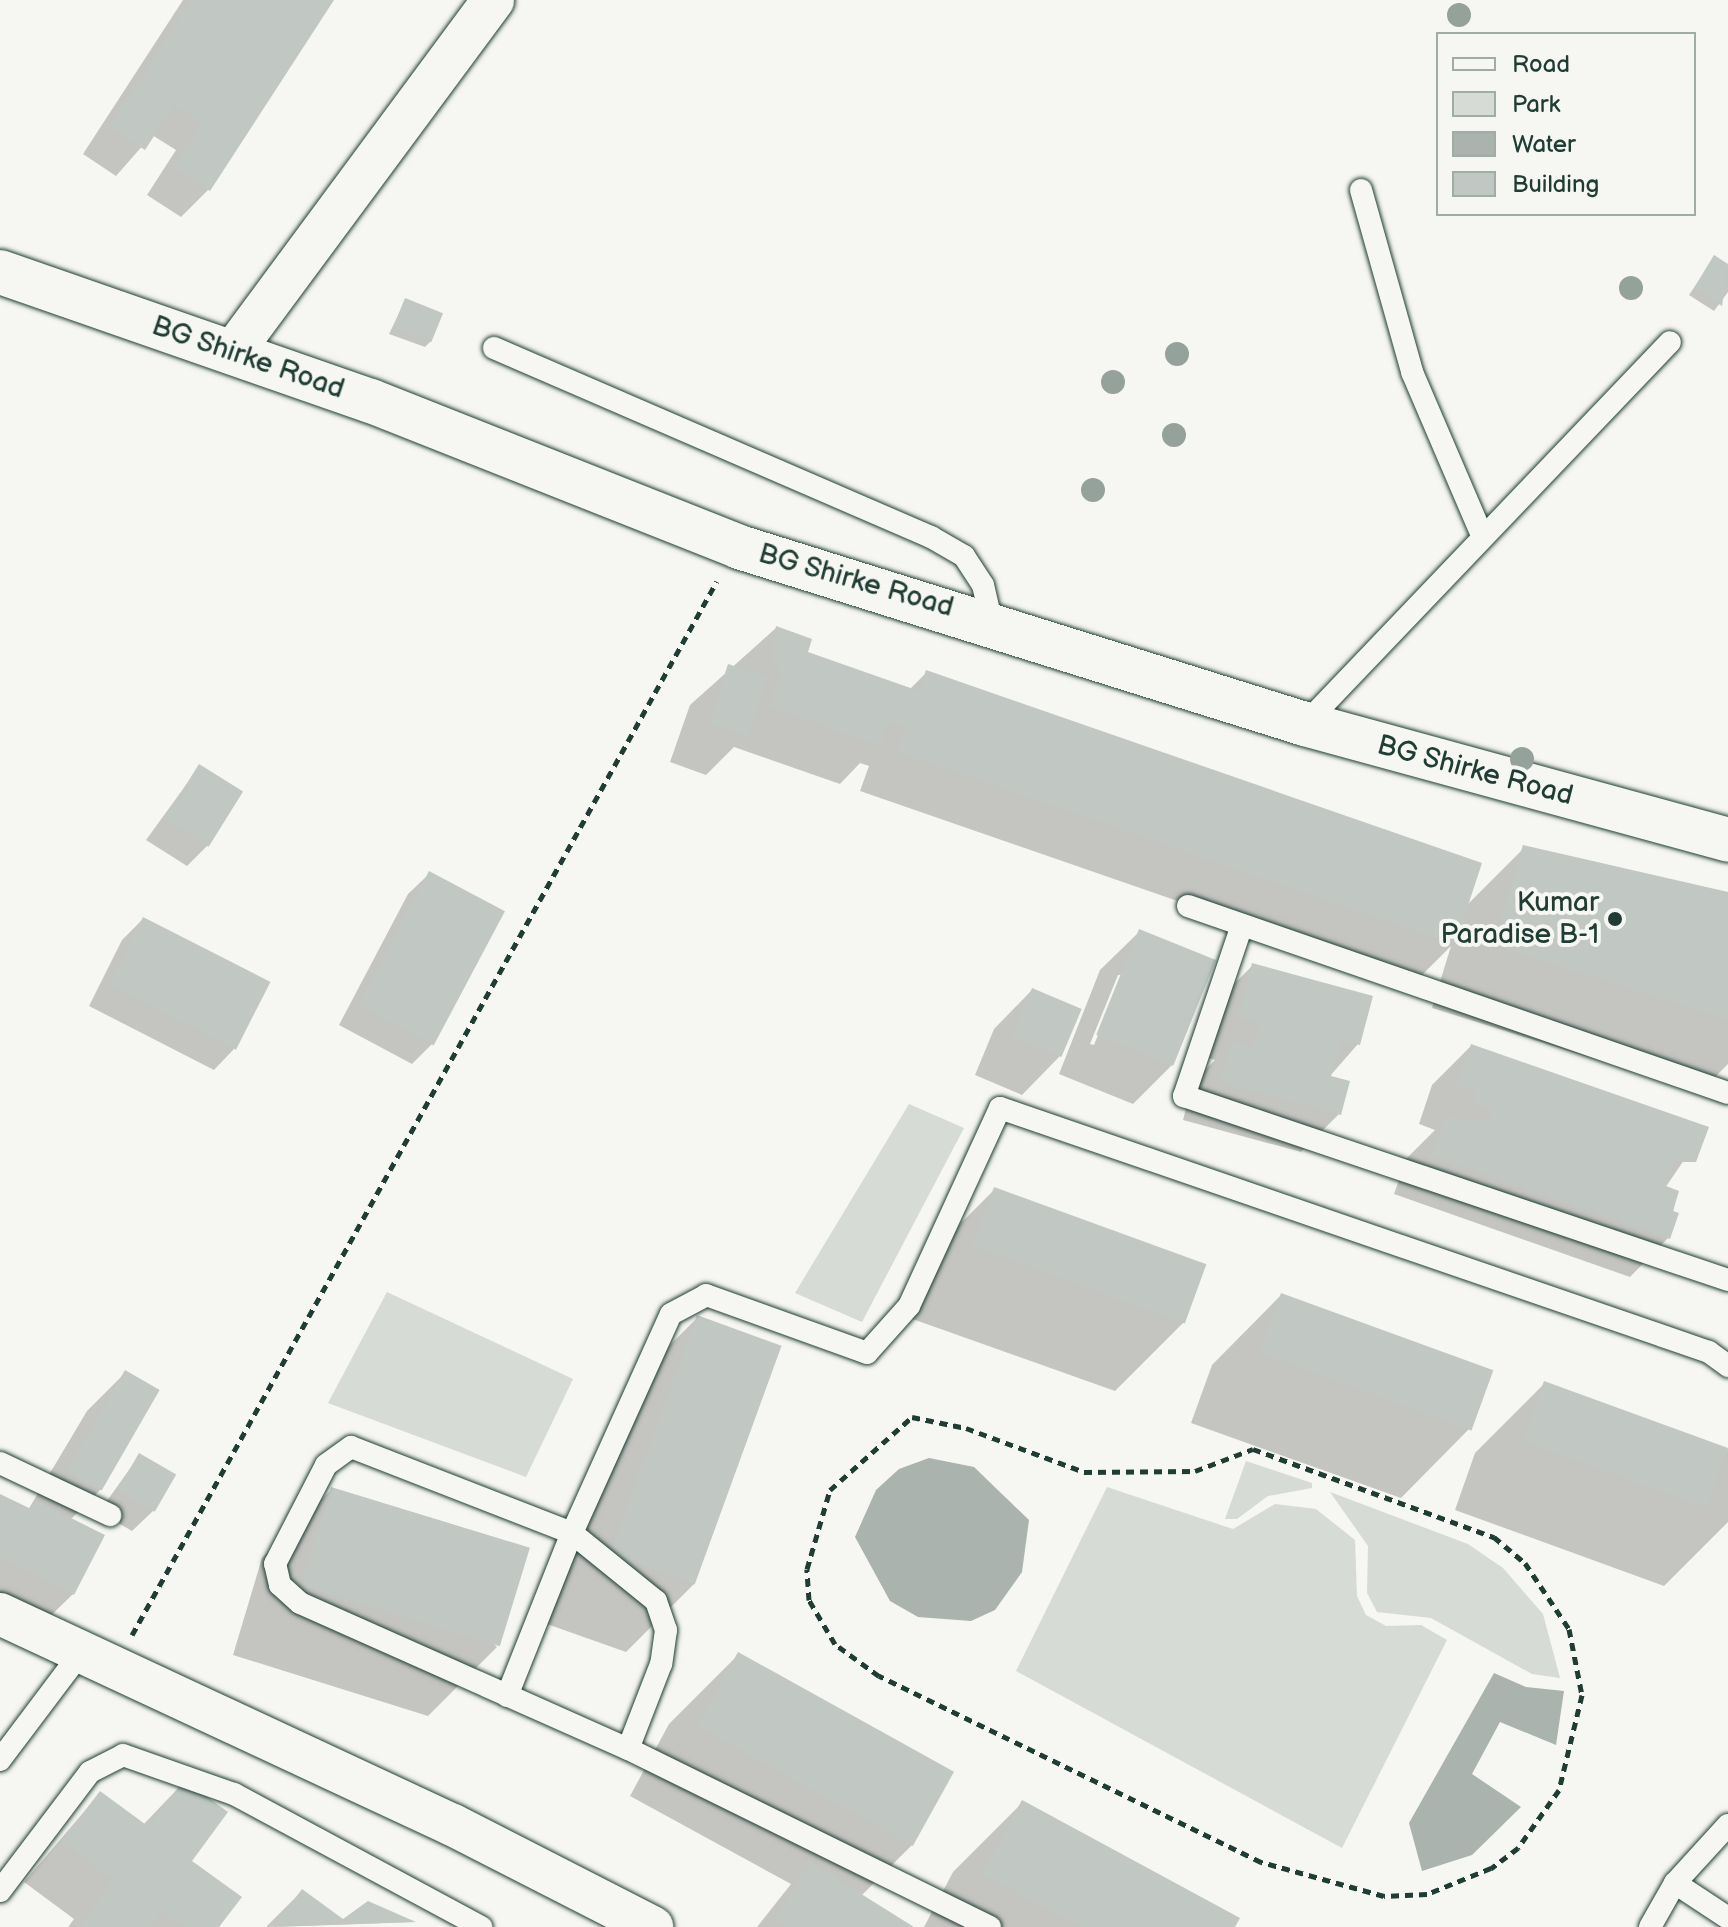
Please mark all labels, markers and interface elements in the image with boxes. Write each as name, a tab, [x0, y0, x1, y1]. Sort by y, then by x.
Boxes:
legend	[1436, 32, 1696, 216]
text: Road	[1512, 50, 1570, 79]
text: Park	[1512, 90, 1560, 119]
text: Water	[1512, 130, 1576, 159]
text: Building	[1512, 170, 1599, 199]
street label: BG Shirke Road	[147, 309, 349, 407]
street label: BG Shirke Road	[754, 537, 958, 625]
street label: BG Shirke Road	[1373, 729, 1577, 813]
place label: Kumar Paradise B-1	[1440, 886, 1599, 952]
marker: Kumar Paradise B-1	[1606, 910, 1624, 928]

